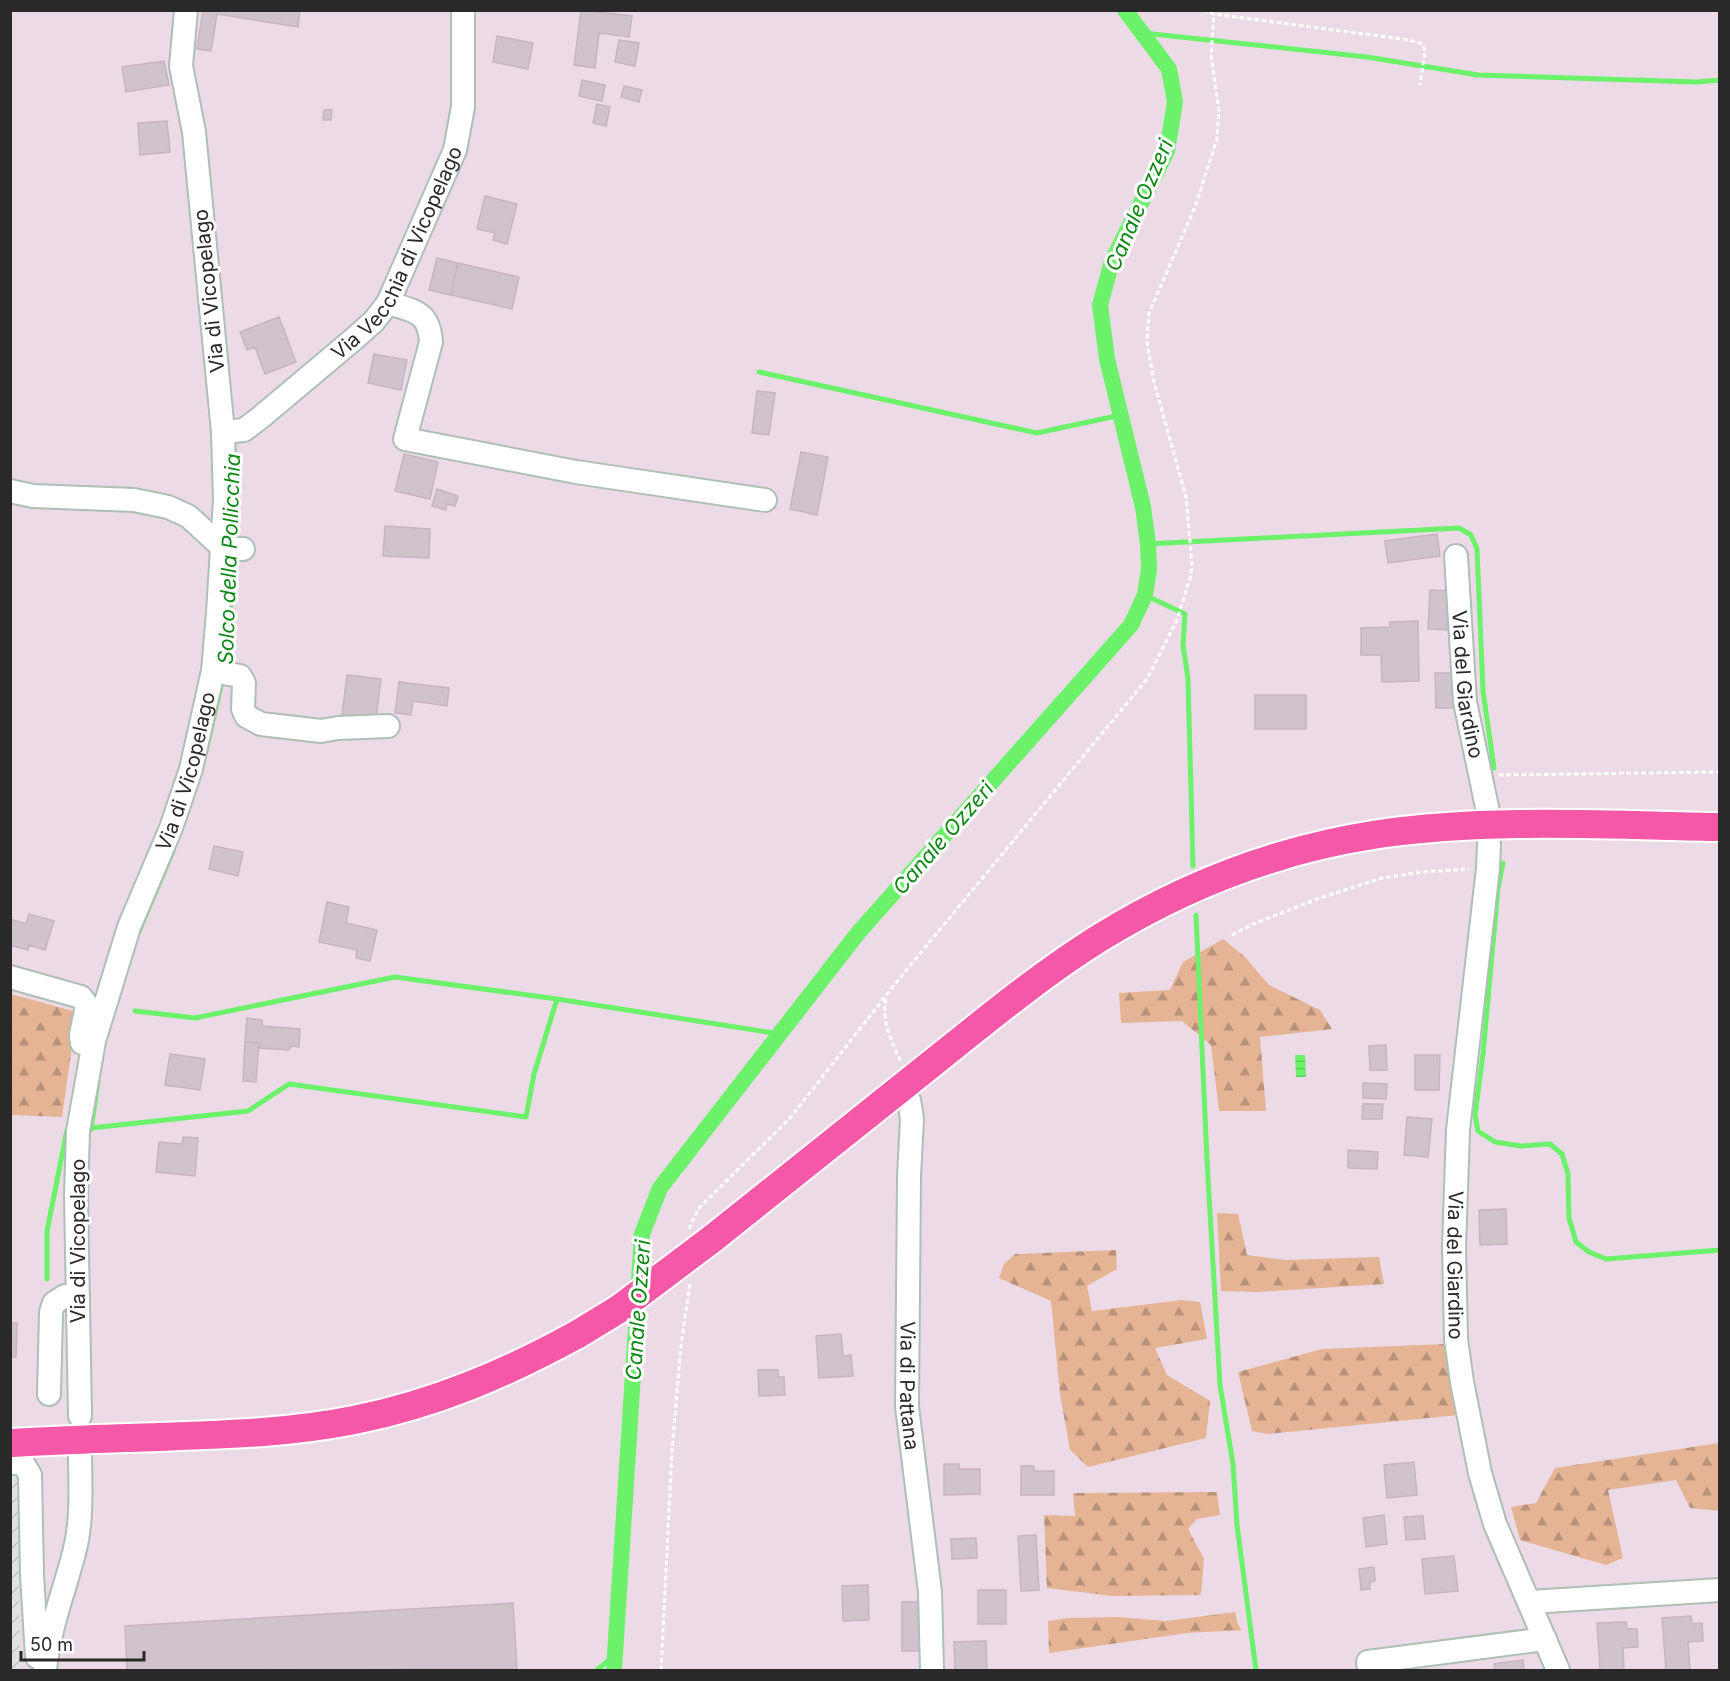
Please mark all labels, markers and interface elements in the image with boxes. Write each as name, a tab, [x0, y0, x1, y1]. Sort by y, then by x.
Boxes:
water label: Canale Ozzeri	[1100, 134, 1178, 275]
street label: Via Vecchia di Vicopelago	[327, 142, 467, 365]
street label: Via di Vicopelago	[188, 208, 230, 374]
water label: Solco della Pollicchia	[213, 453, 245, 665]
street label: Via del Giardino	[1447, 610, 1488, 760]
street label: Via di Vicopelago	[151, 690, 220, 854]
water label: Canale Ozzeri	[887, 776, 999, 899]
street label: Via di Vicopelago	[66, 1159, 90, 1323]
street label: Via del Giardino	[1442, 1190, 1468, 1340]
water label: Canale Ozzeri	[621, 1238, 655, 1381]
street label: Via di Pattana	[895, 1321, 924, 1451]
scale bar	[21, 1624, 144, 1662]
text: 50 m	[30, 1634, 73, 1655]

